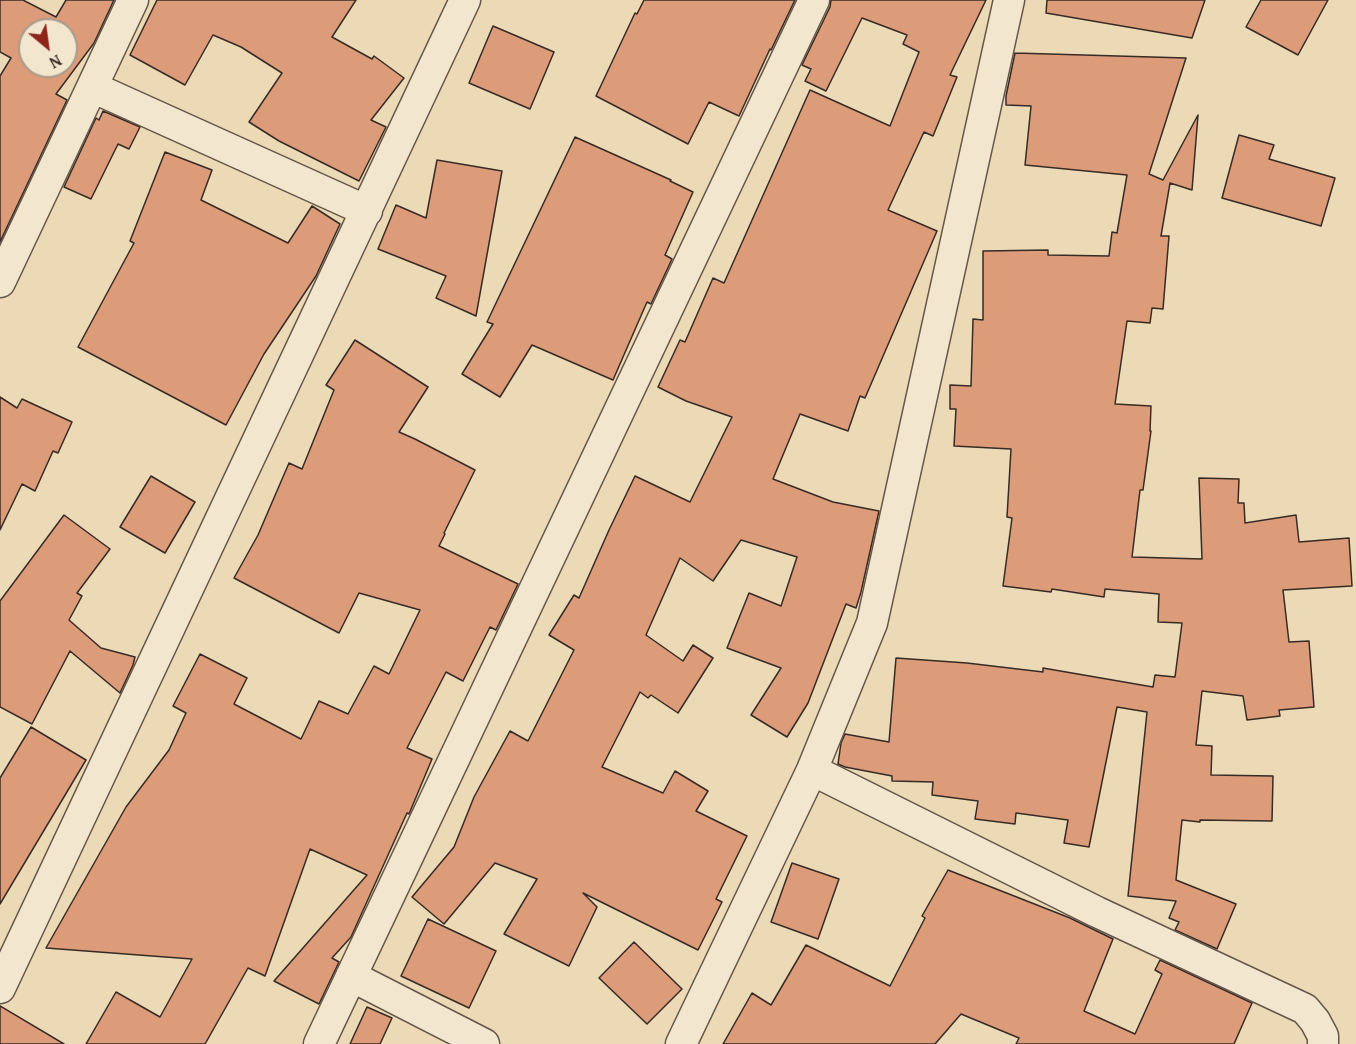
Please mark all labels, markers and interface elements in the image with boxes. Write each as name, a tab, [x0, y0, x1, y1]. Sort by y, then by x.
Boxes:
north arrow	[18, 18, 78, 78]
text: N	[45, 49, 66, 75]

